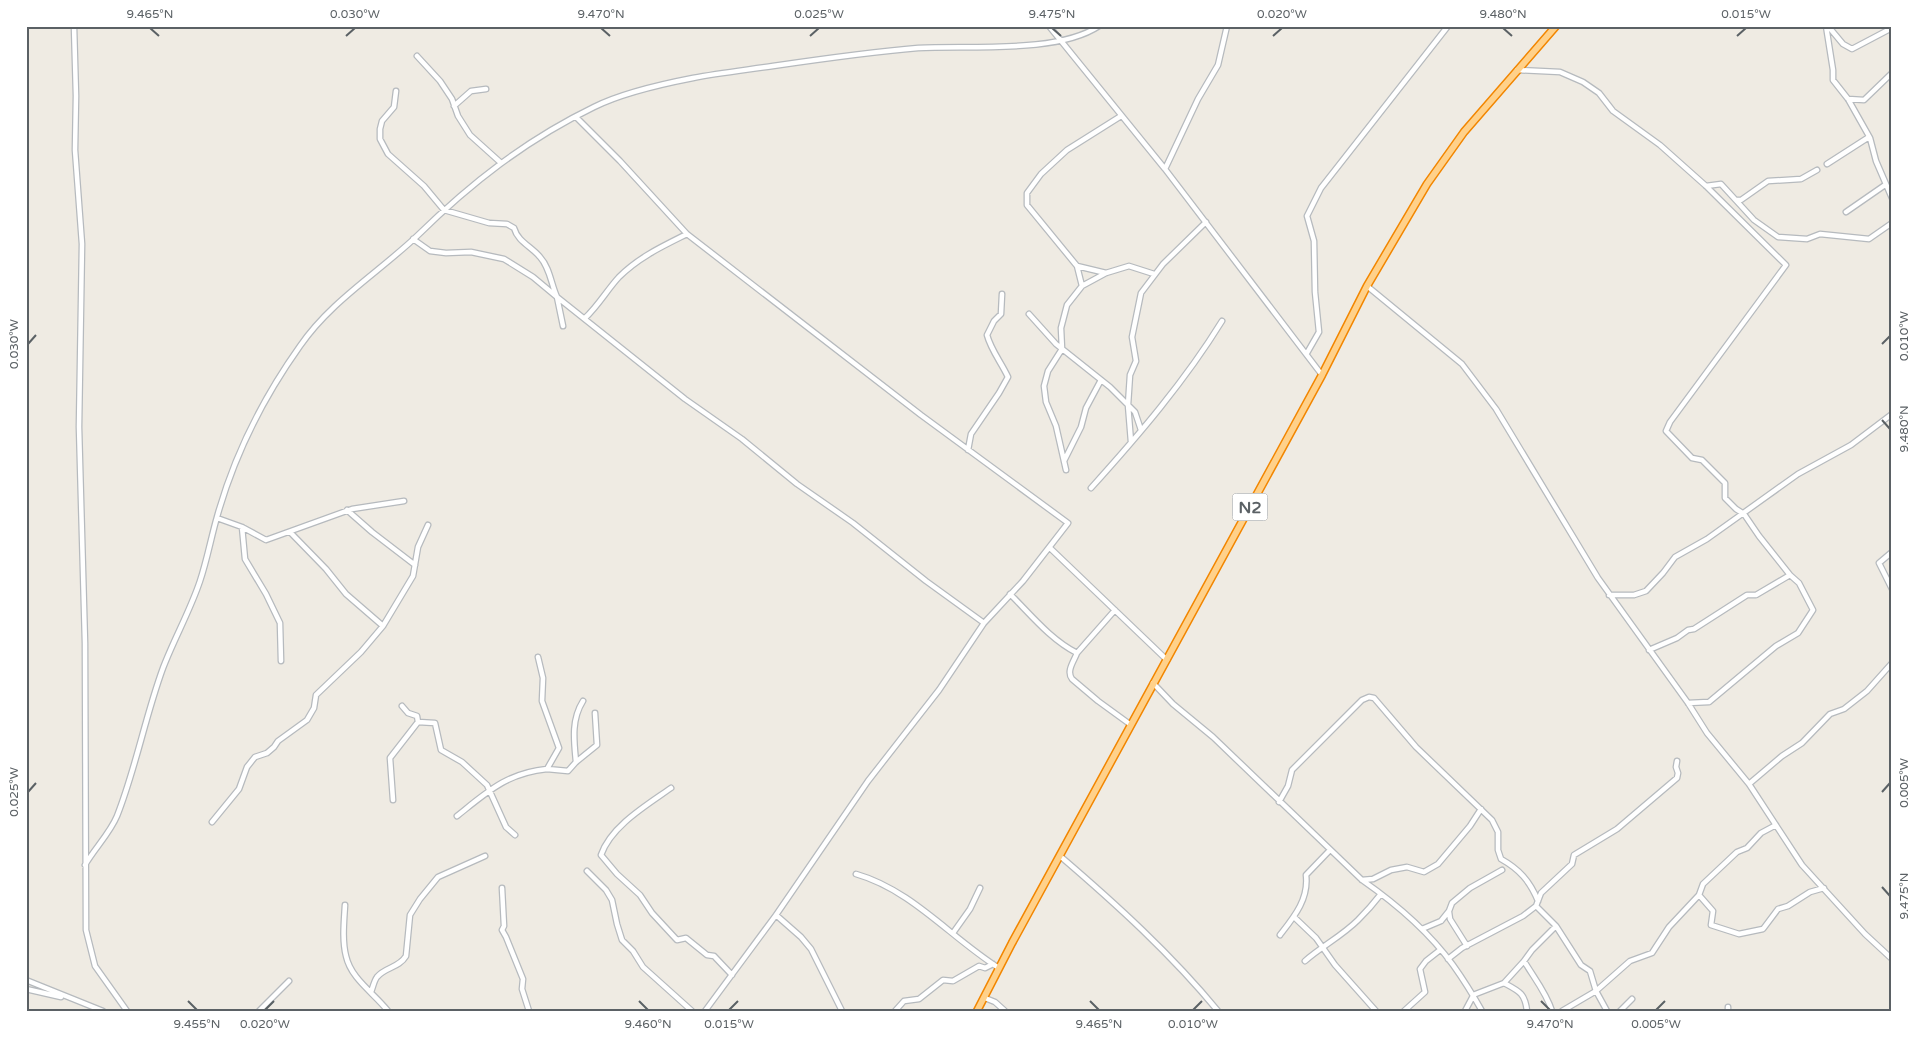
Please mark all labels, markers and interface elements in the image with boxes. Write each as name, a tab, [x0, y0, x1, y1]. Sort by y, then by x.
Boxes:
text: 9.465°N	[127, 7, 173, 21]
text: 0.030°W	[330, 7, 380, 21]
text: 9.470°N	[577, 7, 625, 21]
text: 0.025°W	[794, 7, 844, 21]
text: 9.475°N	[1029, 7, 1075, 21]
text: 0.020°W	[1257, 7, 1307, 21]
text: 9.480°N	[1479, 7, 1527, 21]
text: 0.015°W	[1721, 7, 1771, 21]
text: 0.010°W	[1897, 311, 1911, 361]
text: 0.030°W	[7, 319, 21, 369]
text: 9.480°N	[1897, 405, 1911, 453]
road number: N2	[1232, 494, 1268, 520]
text: 0.005°W	[1897, 758, 1911, 808]
text: 0.025°W	[7, 767, 21, 817]
text: 9.475°N	[1897, 873, 1911, 919]
text: 9.455°N	[174, 1017, 220, 1031]
text: 0.020°W	[240, 1017, 290, 1031]
text: 9.460°N	[624, 1017, 672, 1031]
text: 0.015°W	[704, 1017, 754, 1031]
text: 9.465°N	[1076, 1017, 1122, 1031]
text: 0.010°W	[1168, 1017, 1218, 1031]
text: 9.470°N	[1526, 1017, 1574, 1031]
text: 0.005°W	[1631, 1017, 1681, 1031]

